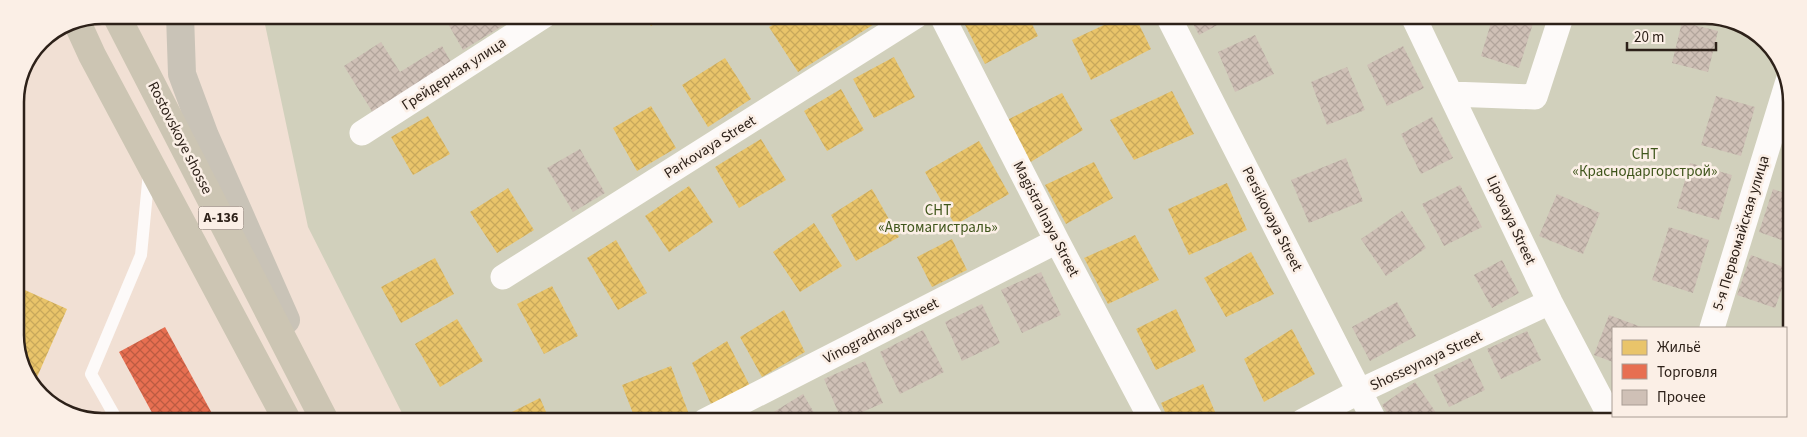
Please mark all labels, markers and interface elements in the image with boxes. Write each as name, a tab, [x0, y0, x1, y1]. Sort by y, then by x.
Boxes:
scale bar	[1627, 20, 1716, 52]
text: 20 m	[1634, 27, 1664, 48]
street label: Грейдерная улица	[398, 32, 510, 116]
street label: Rostovskoye shosse	[143, 78, 217, 198]
street label: Parkovaya Street	[660, 110, 760, 184]
park label: СНТ «Краснодаргорстрой»	[1572, 144, 1718, 182]
street label: 5-я Первомайская улица	[1707, 153, 1775, 313]
street label: Magistralnaya Street	[1008, 157, 1084, 281]
street label: Persikovaya Street	[1237, 163, 1307, 275]
street label: Lipovaya Street	[1481, 172, 1541, 268]
park label: СНТ «Автомагистраль»	[878, 200, 998, 238]
road number: А-136	[198, 207, 244, 230]
street label: Vinogradnaya Street	[820, 293, 942, 369]
street label: Shosseynaya Street	[1366, 326, 1486, 396]
legend	[1612, 327, 1787, 417]
text: Жильё	[1657, 337, 1701, 358]
text: Торговля	[1657, 362, 1717, 383]
text: Прочее	[1657, 387, 1706, 408]

